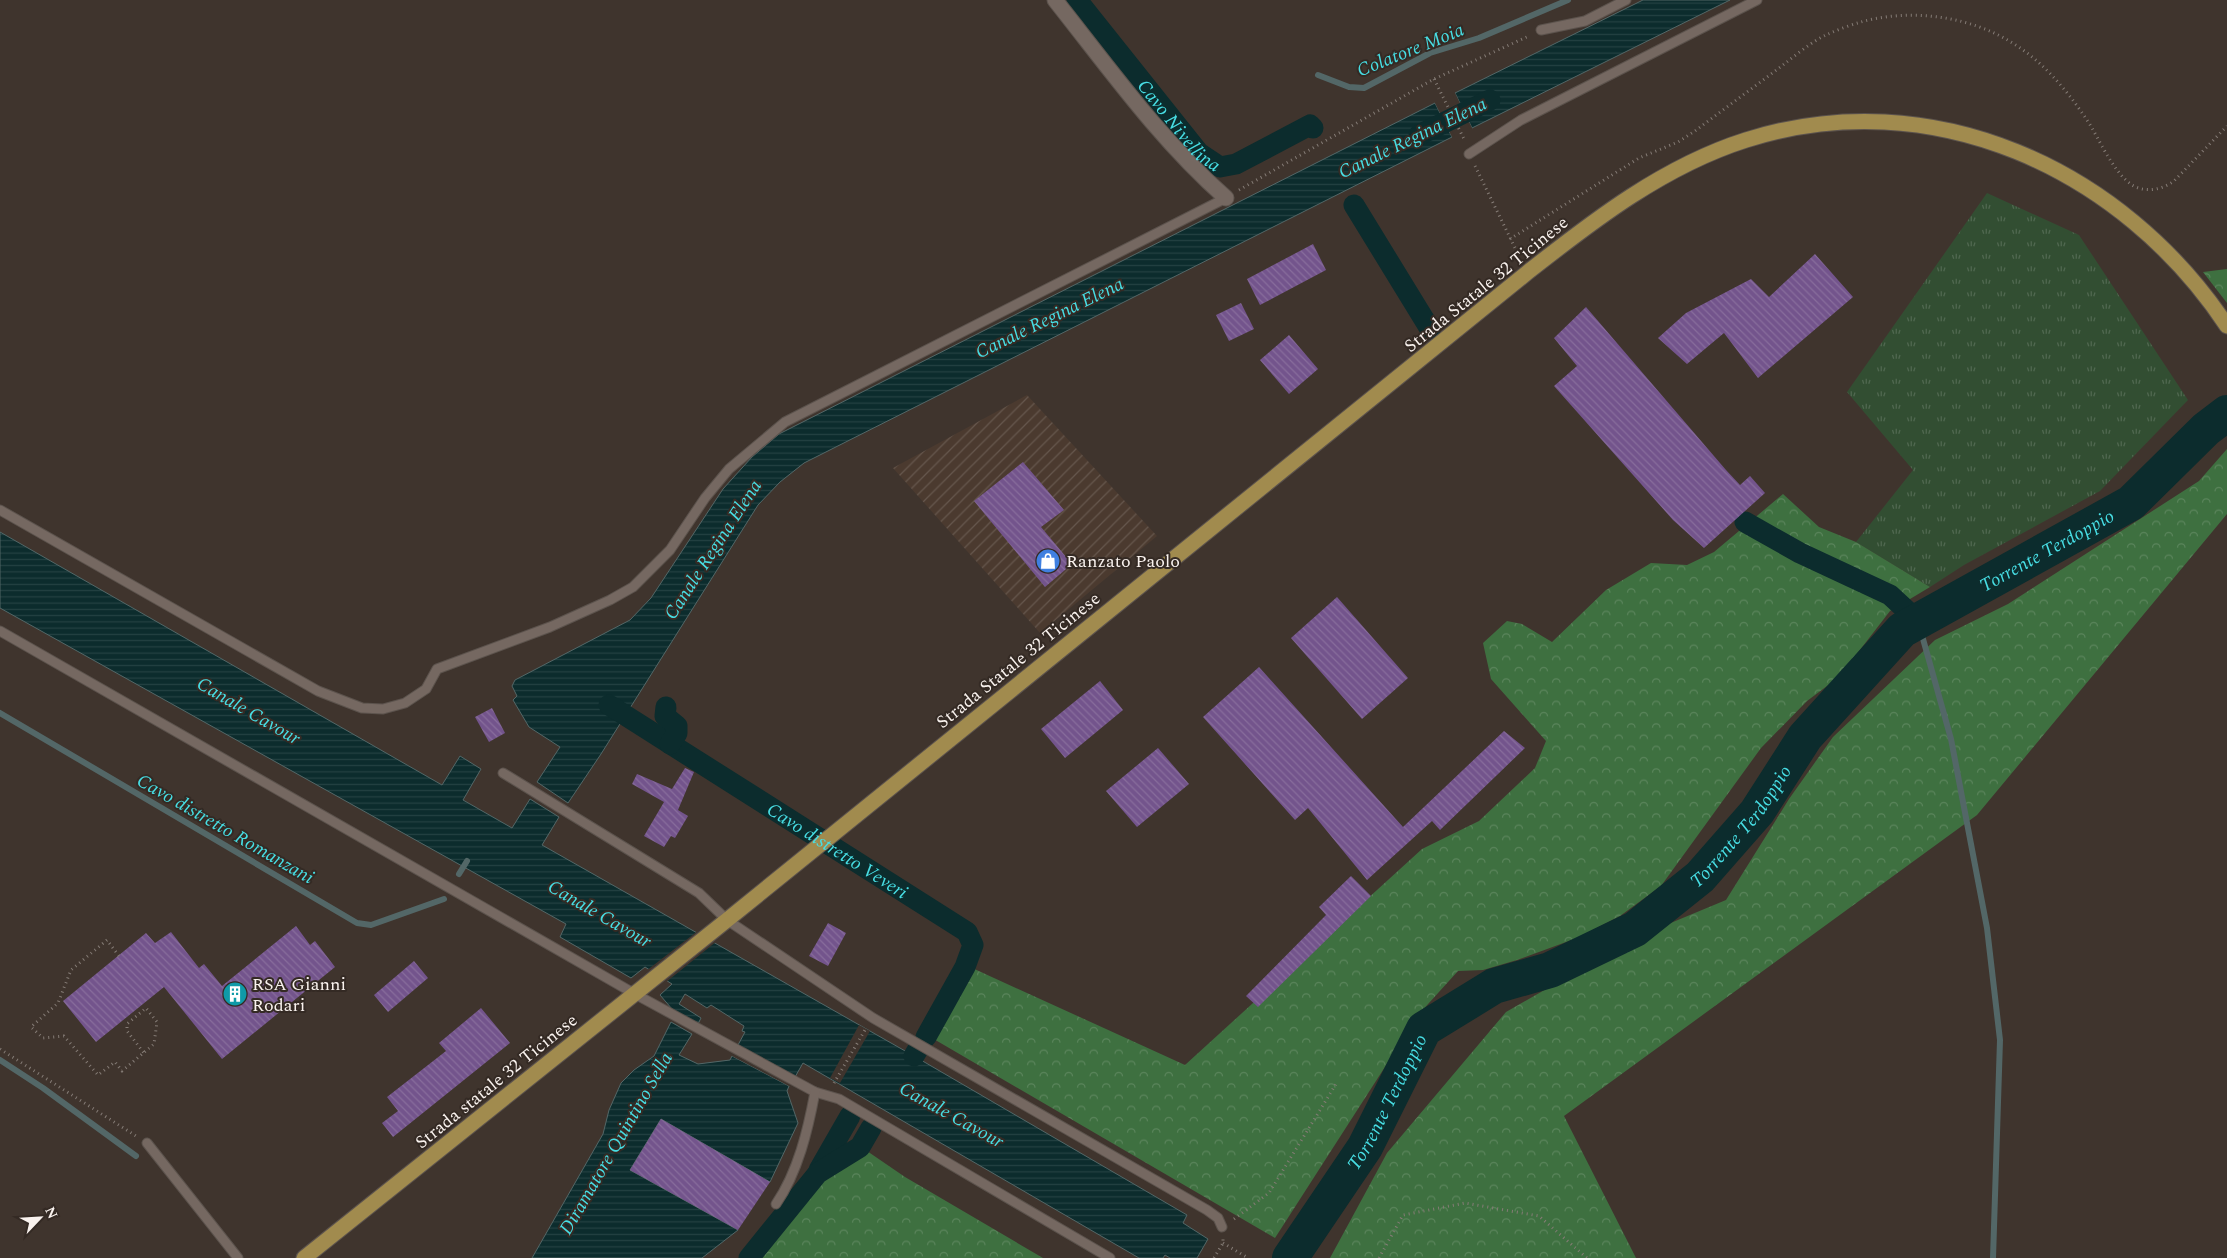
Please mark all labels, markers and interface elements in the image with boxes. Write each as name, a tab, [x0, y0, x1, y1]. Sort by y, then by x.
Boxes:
water label: Colatore Moia	[1352, 16, 1469, 85]
water label: Cavo Nivellina	[1129, 73, 1227, 180]
water label: Canale Regina Elena	[1333, 90, 1492, 187]
street label: Strada Statale 32 Ticinese	[1398, 210, 1574, 359]
water label: Canale Regina Elena	[970, 270, 1129, 367]
water label: Canale Regina Elena	[657, 474, 770, 626]
water label: Torrente Terdoppio	[1974, 502, 2120, 600]
shop icon: Ranzato Paolo	[1035, 548, 1061, 574]
place label: Ranzato Paolo	[1066, 548, 1180, 575]
street label: Strada Statale 32 Ticinese	[930, 586, 1106, 735]
water label: Canale Cavour	[191, 670, 306, 753]
water label: Torrente Terdoppio	[1684, 760, 1800, 896]
water label: Cavo distretto Romanzani	[131, 767, 319, 892]
water label: Cavo distretto Veveri	[761, 796, 913, 907]
water label: Canale Cavour	[542, 873, 657, 956]
place label: RSA Gianni Rodari	[252, 971, 346, 1019]
building icon: RSA Gianni Rodari	[222, 981, 248, 1007]
street label: Strada statale 32 Ticinese	[409, 1007, 583, 1156]
water label: Torrente Terdoppio	[1340, 1029, 1435, 1177]
water label: Diramatore Quintino Sella	[552, 1047, 681, 1241]
water label: Canale Cavour	[894, 1075, 1009, 1156]
north arrow	[15, 1193, 65, 1243]
text: N	[39, 1203, 63, 1222]

